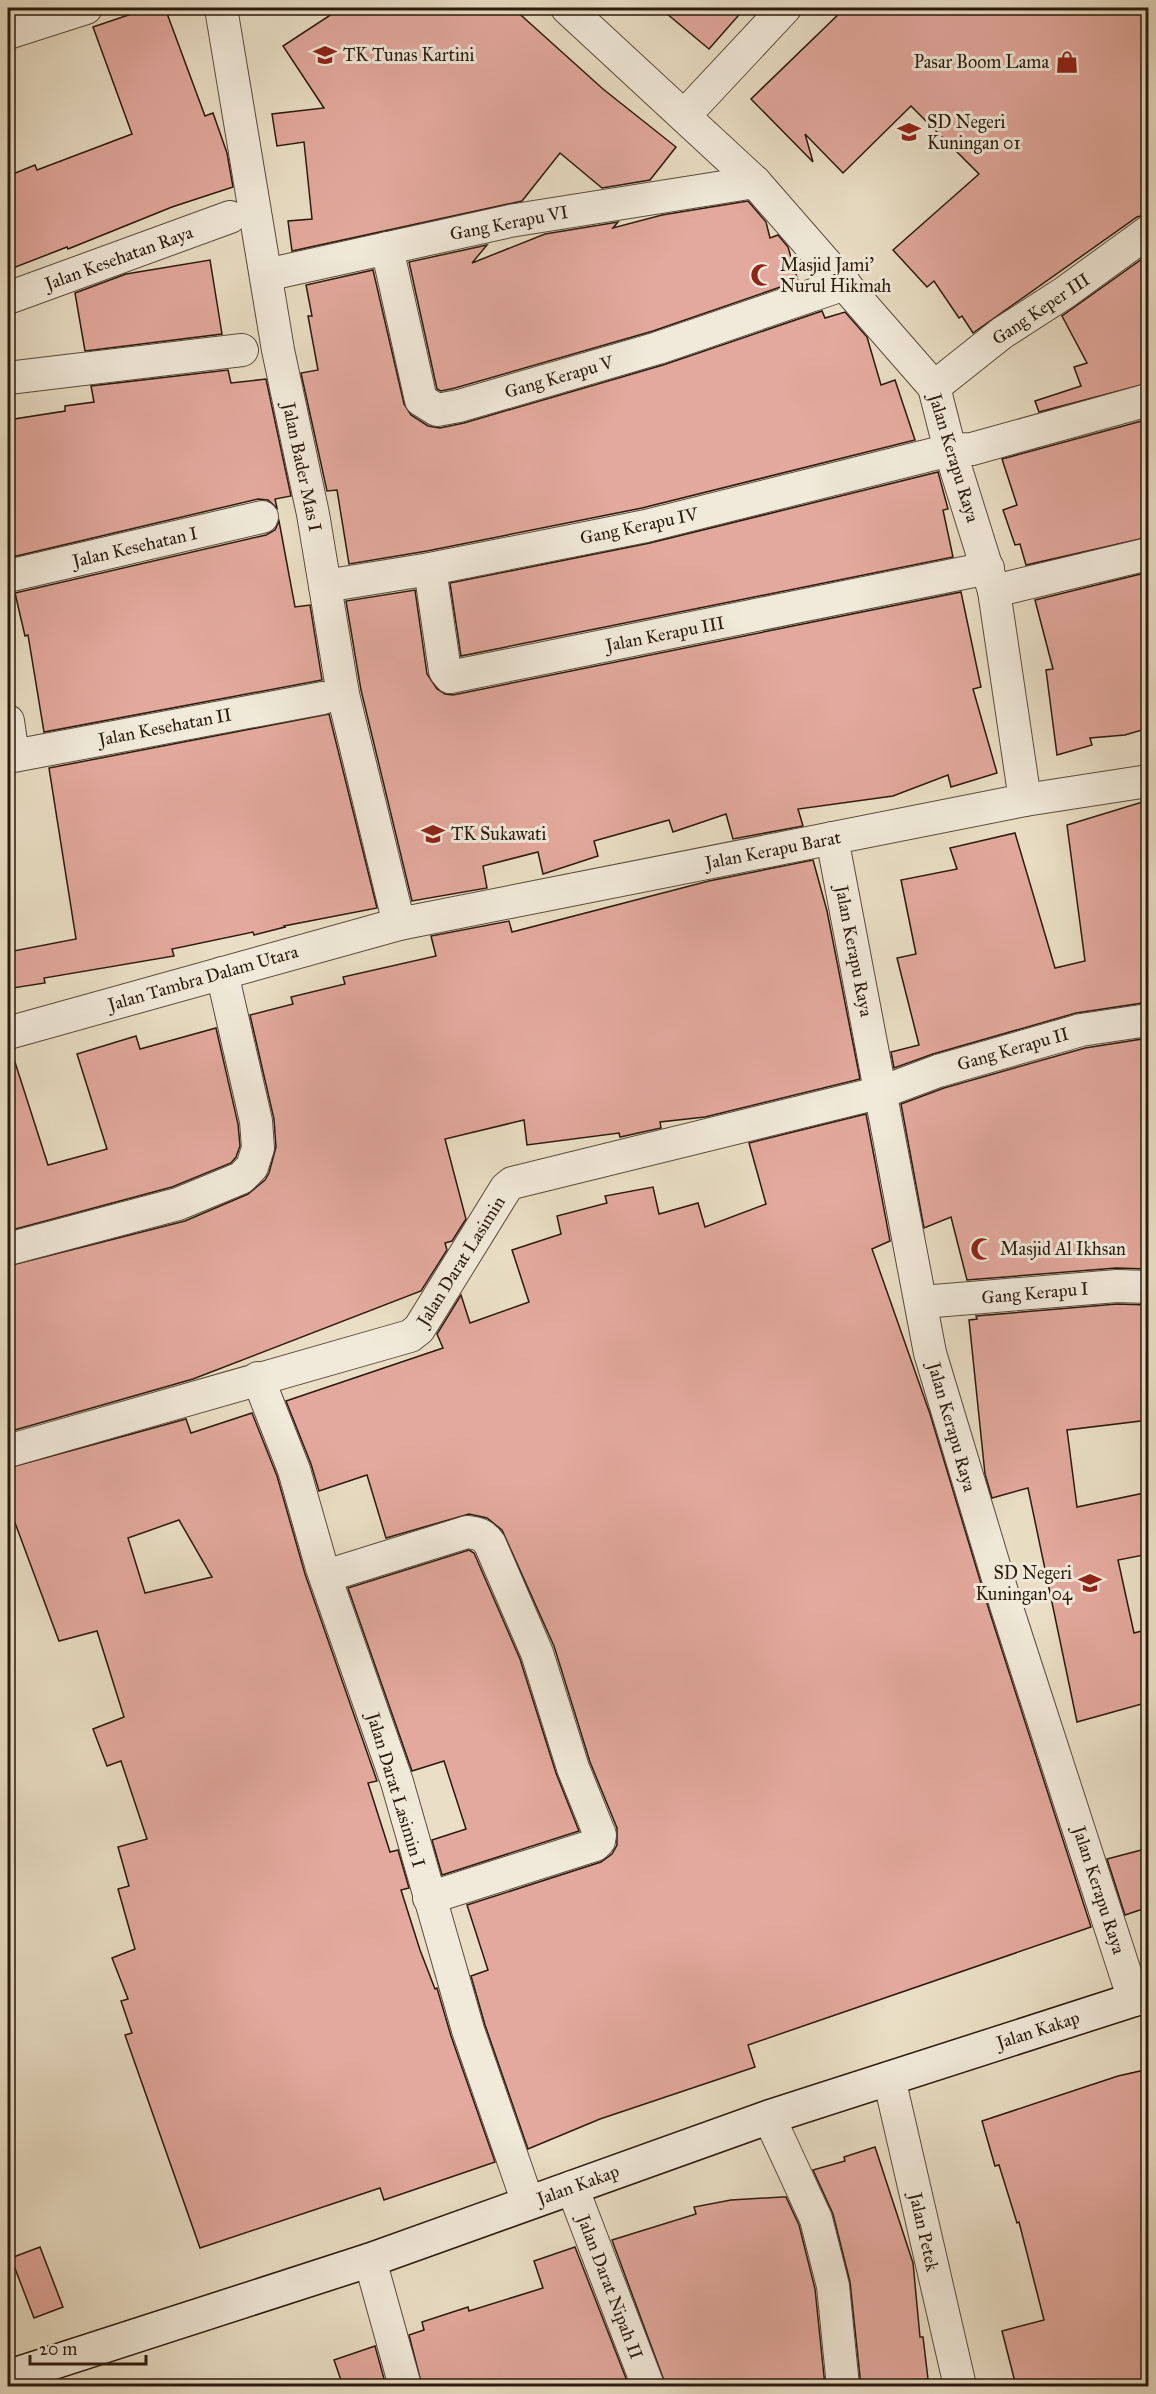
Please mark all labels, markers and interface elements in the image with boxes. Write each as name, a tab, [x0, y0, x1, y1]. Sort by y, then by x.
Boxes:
school or university icon: TK Tunas Kartini	[312, 42, 338, 68]
place label: TK Tunas Kartini	[343, 44, 475, 66]
shop icon: Pasar Boom Lama	[1054, 49, 1080, 75]
place label: Pasar Boom Lama	[914, 51, 1049, 73]
place label: SD Negeri Kuningan 01	[927, 111, 1021, 155]
school or university icon: SD Negeri Kuningan 01	[896, 119, 922, 145]
street label: Gang Kerapu VI	[448, 201, 570, 246]
street label: Jalan Kesehatan Raya	[40, 221, 197, 297]
place label: Masjid Jami' Nurul Hikmah	[780, 254, 891, 297]
mosque icon: Masjid Jami' Nurul Hikmah	[749, 262, 775, 288]
street label: Gang Keper III	[988, 268, 1095, 351]
street label: Gang Kerapu V	[502, 351, 618, 404]
street label: Jalan Kerapu Raya	[922, 389, 984, 526]
street label: Jalan Bader Mas I	[276, 398, 326, 534]
street label: Gang Kerapu IV	[578, 502, 702, 550]
street label: Jalan Kesehatan I	[68, 522, 200, 573]
street label: Jalan Kerapu III	[602, 612, 727, 658]
street label: Jalan Kesehatan II	[95, 703, 234, 752]
school or university icon: TK Sukawati	[420, 821, 446, 847]
place label: TK Sukawati	[451, 823, 546, 845]
street label: Jalan Kerapu Barat	[701, 826, 843, 875]
street label: Jalan Kerapu Raya	[829, 881, 878, 1019]
street label: Jalan Tambra Dalam Utara	[103, 940, 301, 1017]
street label: Gang Kerapu II	[955, 1022, 1072, 1076]
street label: Jalan Darat Lasimin	[411, 1192, 511, 1332]
mosque icon: Masjid Al Ikhsan	[969, 1236, 995, 1262]
place label: Masjid Al Ikhsan	[1000, 1238, 1126, 1260]
street label: Gang Kerapu I	[981, 1277, 1090, 1310]
street label: Jalan Kerapu Raya	[922, 1358, 981, 1495]
place label: SD Negeri Kuningan 04	[975, 1562, 1073, 1606]
school or university icon: SD Negeri Kuningan 04	[1077, 1570, 1103, 1596]
street label: Jalan Darat Lasimin I	[360, 1708, 430, 1871]
street label: Jalan Kerapu Raya	[1066, 1821, 1130, 1958]
street label: Jalan Kakap	[992, 2006, 1083, 2055]
street label: Jalan Kakap	[532, 2160, 622, 2212]
street label: Jalan Petek	[903, 2189, 944, 2274]
street label: Jalan Darat Nipah II	[571, 2210, 648, 2363]
scale bar	[30, 2328, 146, 2366]
text: 20 m	[39, 2338, 77, 2360]

